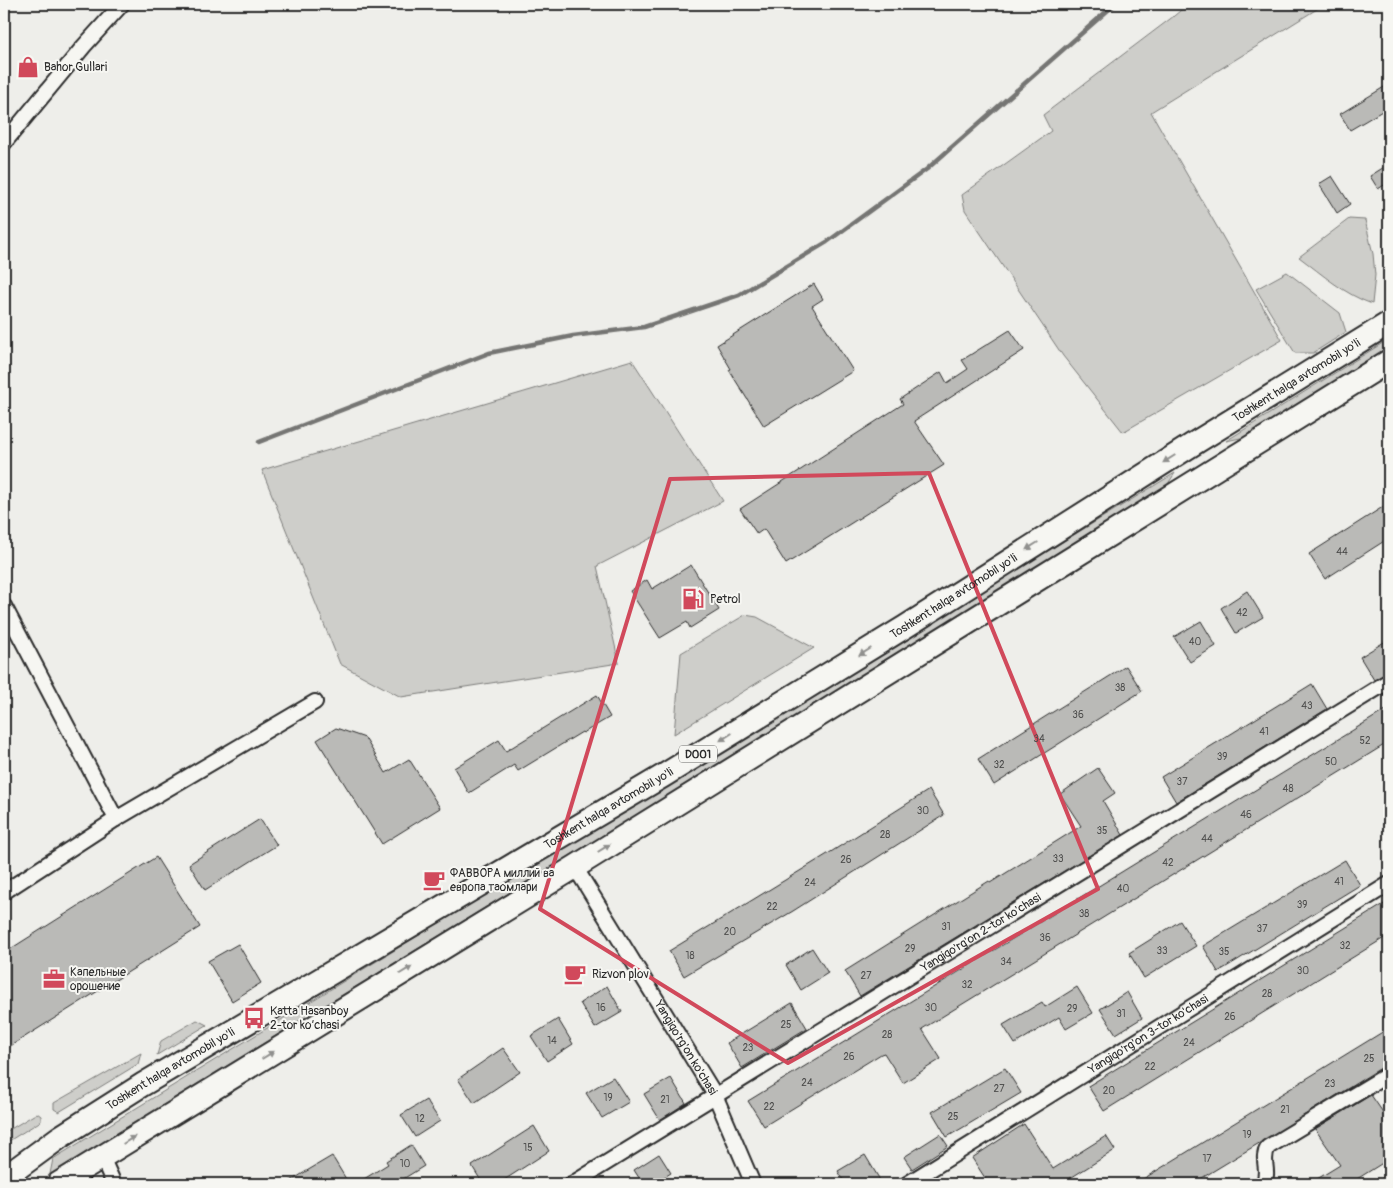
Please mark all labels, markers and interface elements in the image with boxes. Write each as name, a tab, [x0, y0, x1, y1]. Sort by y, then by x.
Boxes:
shop icon: Bahor Gullari	[15, 54, 41, 80]
place label: Bahor Gullari	[44, 60, 107, 75]
street label: Toshkent halqa avtomobil yo'li	[1230, 335, 1363, 426]
one-way arrow	[1162, 454, 1176, 464]
one-way arrow	[1025, 542, 1039, 551]
house number: 44	[1336, 546, 1348, 558]
street label: Toshkent halqa avtomobil yo'li	[887, 551, 1020, 642]
fuel station icon: Petrol	[680, 586, 706, 612]
place label: Petrol	[710, 592, 741, 607]
house number: 42	[1236, 607, 1248, 619]
house number: 40	[1189, 636, 1201, 648]
one-way arrow	[858, 647, 871, 656]
house number: 38	[1115, 682, 1125, 694]
house number: 43	[1301, 700, 1313, 712]
house number: 36	[1072, 709, 1084, 721]
house number: 41	[1259, 726, 1269, 738]
one-way arrow	[720, 732, 733, 741]
house number: 34	[1033, 733, 1045, 745]
house number: 52	[1359, 735, 1371, 747]
road number: D001	[679, 746, 717, 762]
house number: 39	[1217, 751, 1227, 763]
house number: 50	[1325, 756, 1337, 768]
house number: 32	[993, 759, 1005, 771]
street label: Toshkent halqa avtomobil yo'li	[541, 764, 676, 853]
house number: 37	[1177, 776, 1188, 788]
house number: 48	[1283, 783, 1293, 795]
house number: 30	[917, 805, 929, 817]
house number: 46	[1240, 809, 1252, 821]
house number: 35	[1097, 825, 1108, 837]
house number: 28	[880, 829, 890, 841]
house number: 44	[1201, 833, 1213, 845]
one-way arrow	[598, 844, 611, 853]
house number: 33	[1052, 853, 1064, 865]
house number: 26	[840, 854, 852, 866]
house number: 42	[1162, 857, 1174, 869]
place label: ФАВВОРА миллий ва европа таомлари	[450, 866, 555, 895]
cafe icon: ФАВВОРА миллий ва европа таомлари	[421, 867, 447, 893]
house number: 41	[1334, 876, 1344, 888]
house number: 24	[804, 877, 816, 889]
house number: 40	[1117, 883, 1129, 895]
street label: Yangiqo'rg'on 2-tor ko'chasi	[917, 890, 1044, 976]
house number: 39	[1297, 899, 1307, 911]
house number: 22	[766, 901, 778, 913]
house number: 38	[1079, 908, 1089, 920]
house number: 31	[941, 921, 951, 933]
house number: 37	[1257, 923, 1268, 935]
house number: 20	[724, 926, 736, 938]
house number: 36	[1039, 932, 1051, 944]
house number: 32	[1339, 940, 1351, 952]
house number: 29	[905, 943, 915, 955]
house number: 33	[1156, 945, 1168, 957]
house number: 35	[1219, 946, 1230, 958]
house number: 18	[686, 950, 694, 962]
house number: 34	[1000, 956, 1012, 968]
cafe icon: Rizvon plov	[562, 961, 588, 987]
place label: Капельные орошение	[70, 965, 126, 994]
house number: 30	[1297, 965, 1309, 977]
office icon: Капельные орошение	[41, 966, 67, 992]
one-way arrow	[400, 966, 413, 975]
place label: Rizvon plov	[592, 967, 649, 982]
house number: 27	[861, 970, 872, 982]
house number: 32	[961, 979, 973, 991]
house number: 28	[1262, 988, 1272, 1000]
street label: Yangiqo'rg'on 3-tor ko'chasi	[1085, 991, 1211, 1078]
street label: Yangiqo'rg'on ko'chasi	[650, 997, 720, 1098]
house number: 16	[596, 1002, 606, 1014]
house number: 30	[925, 1002, 937, 1014]
house number: 29	[1067, 1003, 1077, 1015]
place label: Katta Hasanboy 2-tor ko’chasi	[270, 1004, 348, 1033]
bus stop icon: Katta Hasanboy 2-tor ko’chasi	[241, 1005, 267, 1031]
house number: 31	[1116, 1008, 1126, 1020]
house number: 26	[1224, 1011, 1236, 1023]
house number: 25	[780, 1019, 792, 1031]
street label: Toshkent halqa avtomobil yo'li	[103, 1025, 238, 1114]
house number: 28	[882, 1029, 892, 1041]
house number: 14	[547, 1035, 557, 1047]
house number: 24	[1183, 1037, 1195, 1049]
house number: 23	[743, 1042, 754, 1054]
one-way arrow	[261, 1051, 274, 1060]
house number: 26	[843, 1051, 855, 1063]
house number: 25	[1363, 1053, 1375, 1065]
house number: 22	[1144, 1061, 1156, 1073]
house number: 24	[801, 1077, 813, 1089]
house number: 23	[1325, 1078, 1336, 1090]
house number: 27	[994, 1083, 1005, 1095]
house number: 20	[1103, 1085, 1115, 1097]
house number: 19	[603, 1092, 613, 1104]
house number: 21	[660, 1094, 670, 1106]
house number: 22	[763, 1101, 775, 1113]
house number: 21	[1280, 1104, 1290, 1116]
house number: 25	[947, 1111, 959, 1123]
house number: 12	[415, 1113, 425, 1125]
house number: 19	[1242, 1129, 1252, 1141]
one-way arrow	[123, 1136, 136, 1145]
house number: 15	[523, 1142, 533, 1154]
house number: 17	[1202, 1153, 1212, 1165]
house number: 10	[400, 1158, 411, 1170]

